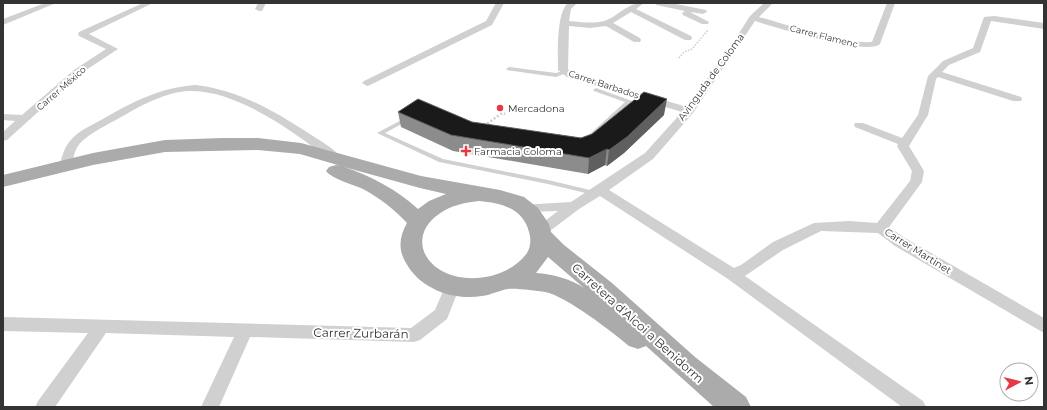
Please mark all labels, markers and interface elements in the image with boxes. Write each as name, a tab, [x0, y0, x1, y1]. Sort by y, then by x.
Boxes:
street label: Carrer Flamenc	[789, 22, 859, 50]
street label: Avinguda de Coloma	[675, 31, 747, 123]
street label: Carrer México	[34, 63, 88, 112]
street label: Carrer Barbados	[567, 67, 641, 101]
place label: Mercadona	[508, 102, 565, 115]
marker: Mercadona	[495, 103, 505, 113]
place label: Farmacia Coloma	[474, 145, 562, 158]
marker: Farmacia Coloma	[461, 146, 471, 156]
street label: Carrer Martinet	[882, 225, 954, 277]
street label: Carretera d'Alcoi a Benidorm	[569, 260, 707, 386]
street label: Carrer Zurbarán	[313, 325, 409, 341]
north arrow	[999, 362, 1039, 402]
text: N	[1021, 376, 1036, 386]

